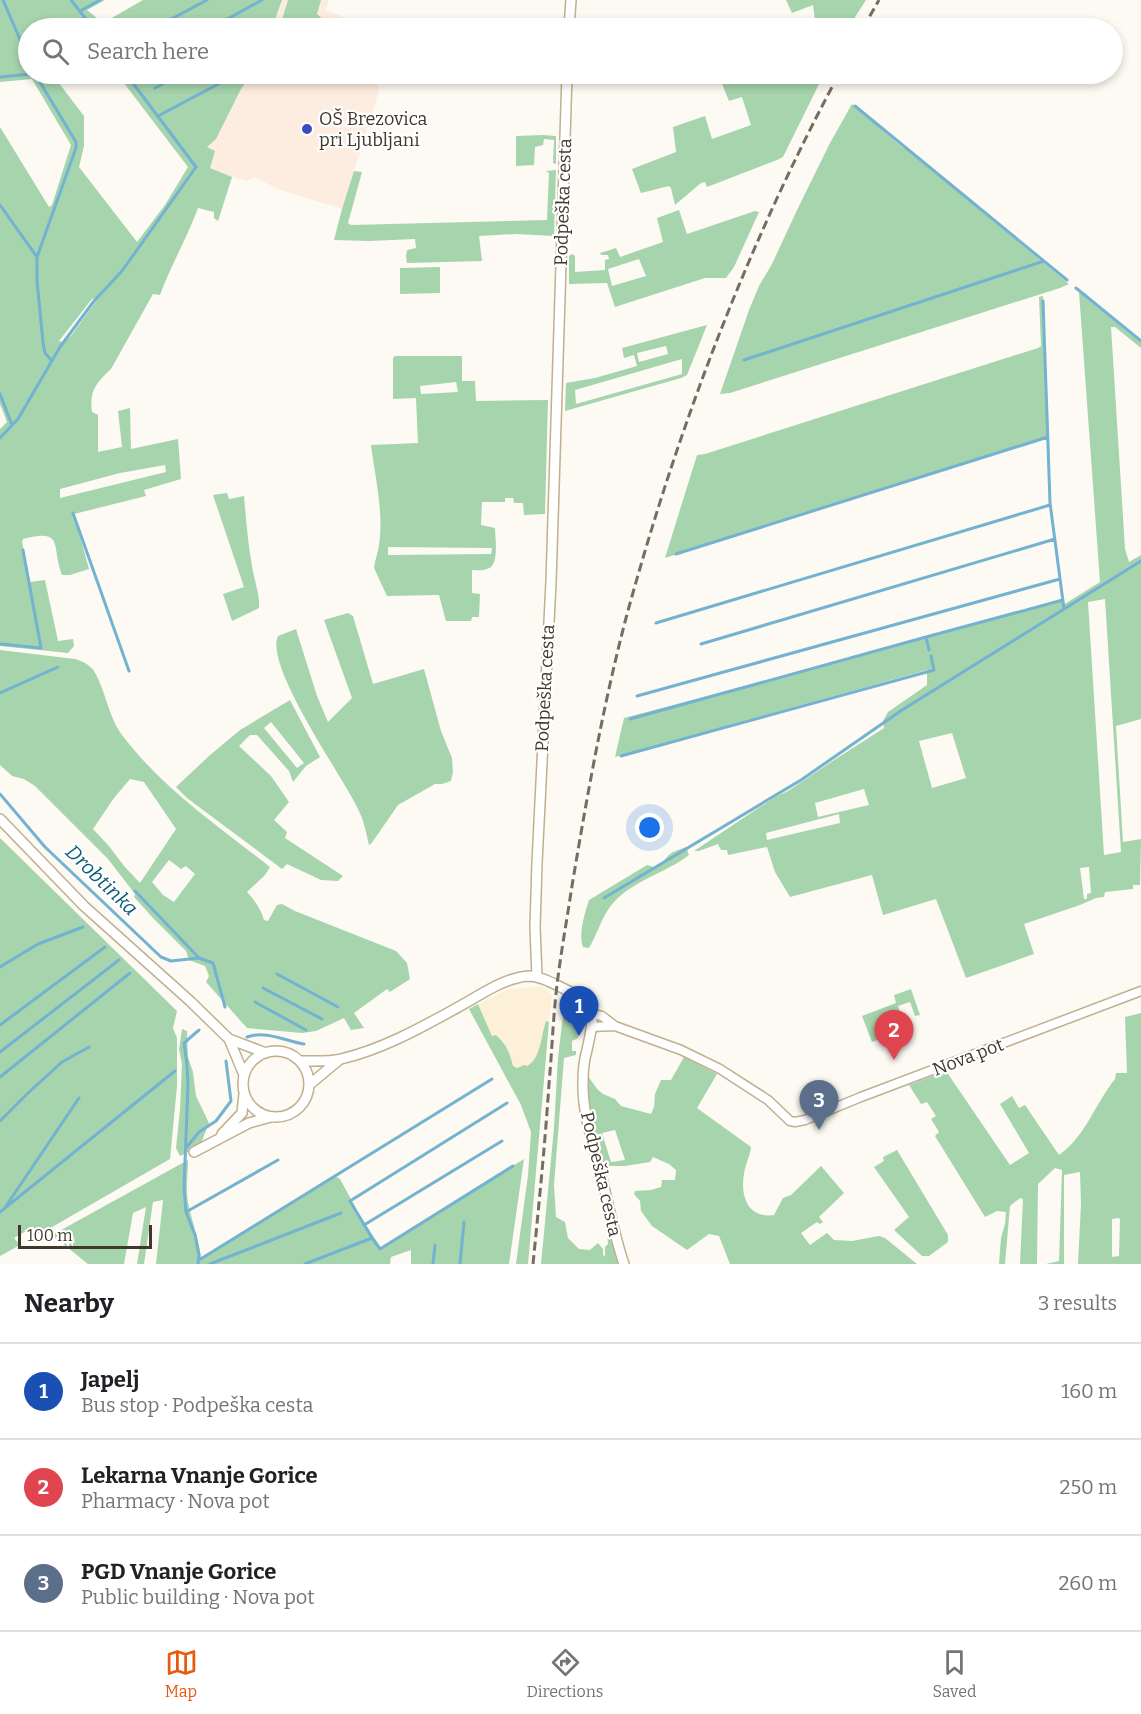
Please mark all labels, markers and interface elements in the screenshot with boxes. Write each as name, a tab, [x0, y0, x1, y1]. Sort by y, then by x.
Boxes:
search box	[18, 18, 1123, 84]
icon: search	[39, 35, 72, 68]
text: Search here	[87, 38, 209, 65]
place label: OŠ Brezovica pri Ljubljani	[319, 108, 428, 151]
marker: OŠ Brezovica pri Ljubljani	[300, 122, 314, 136]
street label: Podpeška cesta	[550, 138, 576, 266]
street label: Podpeška cesta	[531, 624, 559, 752]
your location	[635, 813, 664, 842]
water label: Drobtinka	[61, 840, 143, 920]
pin: 1	[560, 986, 598, 1036]
pin: 2	[874, 1010, 914, 1060]
street label: Nova pot	[929, 1033, 1007, 1081]
pin: 3	[800, 1080, 838, 1130]
street label: Podpeška cesta	[576, 1109, 626, 1239]
scale bar	[18, 1222, 152, 1250]
text: 100 m	[27, 1226, 72, 1245]
text: Nearby	[24, 1288, 114, 1319]
text: 3 results	[1038, 1291, 1117, 1315]
text: Japelj	[81, 1366, 139, 1393]
text: 1	[39, 1379, 48, 1403]
text: 160 m	[1061, 1379, 1117, 1403]
text: Bus stop · Podpeška cesta	[81, 1393, 313, 1417]
text: Lekarna Vnanje Gorice	[81, 1462, 318, 1489]
text: 2	[38, 1475, 49, 1499]
text: 250 m	[1060, 1475, 1117, 1499]
text: Pharmacy · Nova pot	[81, 1489, 270, 1513]
text: PGD Vnanje Gorice	[81, 1558, 276, 1585]
text: 3	[38, 1571, 49, 1595]
text: 260 m	[1058, 1571, 1117, 1595]
text: Public building · Nova pot	[81, 1585, 315, 1609]
tab: Map	[165, 1646, 198, 1701]
tab: Directions	[527, 1646, 604, 1701]
tab: Saved	[933, 1646, 976, 1701]

